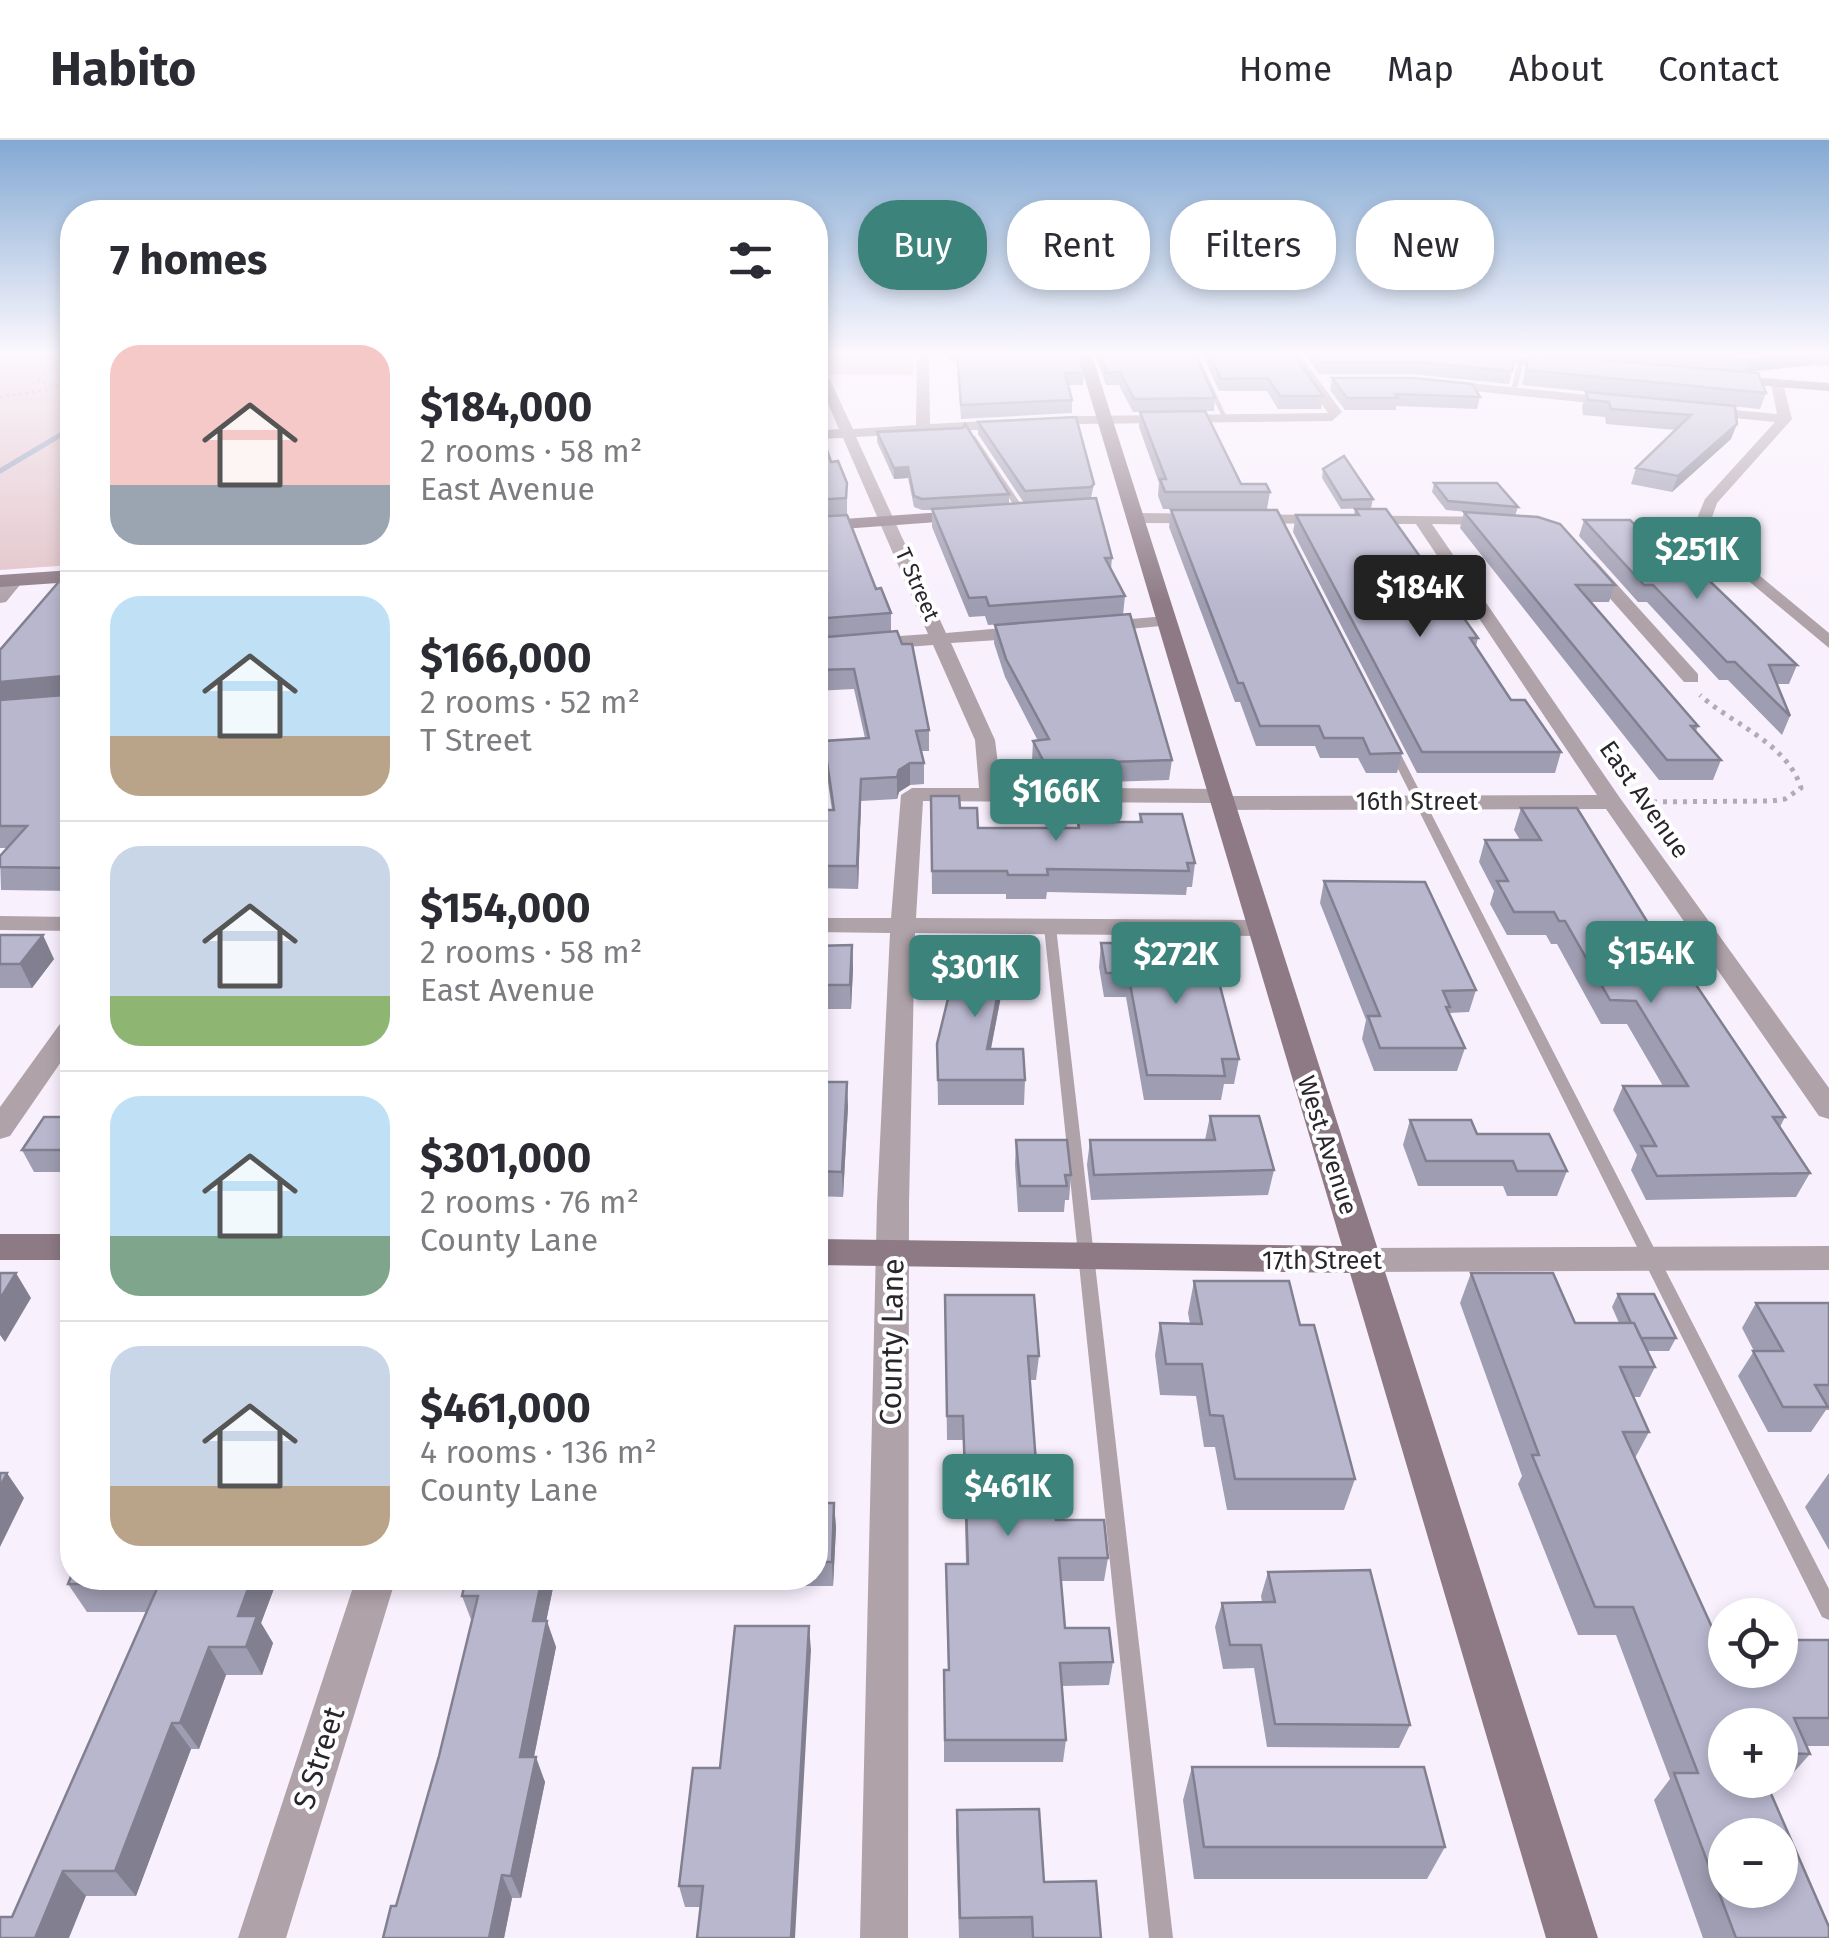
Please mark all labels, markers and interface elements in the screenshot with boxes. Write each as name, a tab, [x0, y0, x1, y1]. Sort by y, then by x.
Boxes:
text: Habito	[50, 40, 196, 98]
text: Home	[1239, 48, 1332, 90]
text: Map	[1387, 48, 1454, 90]
text: About	[1509, 48, 1603, 90]
text: Contact	[1658, 48, 1779, 90]
chip: Buy	[858, 200, 987, 290]
chip: Rent	[1007, 200, 1150, 290]
chip: Filters	[1170, 200, 1336, 290]
chip: New	[1356, 200, 1494, 290]
icon: filters	[723, 233, 778, 288]
text: 7 homes	[110, 235, 267, 285]
text: $184,000	[420, 382, 592, 432]
icon: home	[190, 385, 310, 505]
text: 2 rooms · 58 m²	[420, 432, 642, 470]
text: East Avenue	[420, 470, 595, 508]
pin: $251K	[1627, 517, 1767, 602]
text: $251K	[1655, 530, 1739, 568]
street label: T Street	[890, 544, 946, 625]
pin: $184K	[1350, 555, 1490, 640]
text: $184K	[1376, 568, 1464, 606]
text: $166,000	[420, 633, 592, 683]
icon: home	[190, 636, 310, 756]
text: 2 rooms · 52 m²	[420, 683, 640, 721]
text: T Street	[420, 721, 532, 759]
street label: East Avenue	[1593, 735, 1696, 864]
pin: $166K	[986, 759, 1126, 844]
text: $166K	[1012, 772, 1100, 810]
street label: 16th Street	[1356, 787, 1479, 817]
text: $154,000	[420, 883, 590, 933]
icon: home	[190, 886, 310, 1006]
pin: $154K	[1581, 921, 1721, 1006]
pin: $272K	[1106, 922, 1246, 1007]
text: 2 rooms · 58 m²	[420, 933, 642, 971]
text: $154K	[1608, 934, 1694, 972]
pin: $301K	[905, 935, 1045, 1020]
text: $272K	[1134, 935, 1218, 973]
text: $301K	[931, 948, 1019, 986]
text: East Avenue	[420, 971, 595, 1009]
street label: West Avenue	[1290, 1072, 1364, 1219]
text: $301,000	[420, 1133, 591, 1183]
icon: home	[190, 1136, 310, 1256]
text: 2 rooms · 76 m²	[420, 1183, 639, 1221]
text: County Lane	[420, 1221, 598, 1259]
street label: 17th Street	[1262, 1246, 1383, 1276]
street label: County Lane	[873, 1258, 911, 1426]
text: $461,000	[420, 1383, 591, 1433]
icon: home	[190, 1386, 310, 1506]
text: 4 rooms · 136 m²	[420, 1433, 657, 1471]
pin: $461K	[938, 1454, 1078, 1539]
text: $461K	[964, 1467, 1052, 1505]
text: County Lane	[420, 1471, 598, 1509]
map controls	[1708, 1598, 1798, 1908]
button: locate	[1708, 1598, 1798, 1688]
street label: S Street	[286, 1702, 352, 1814]
button: +	[1708, 1708, 1798, 1798]
button: −	[1708, 1818, 1798, 1908]

